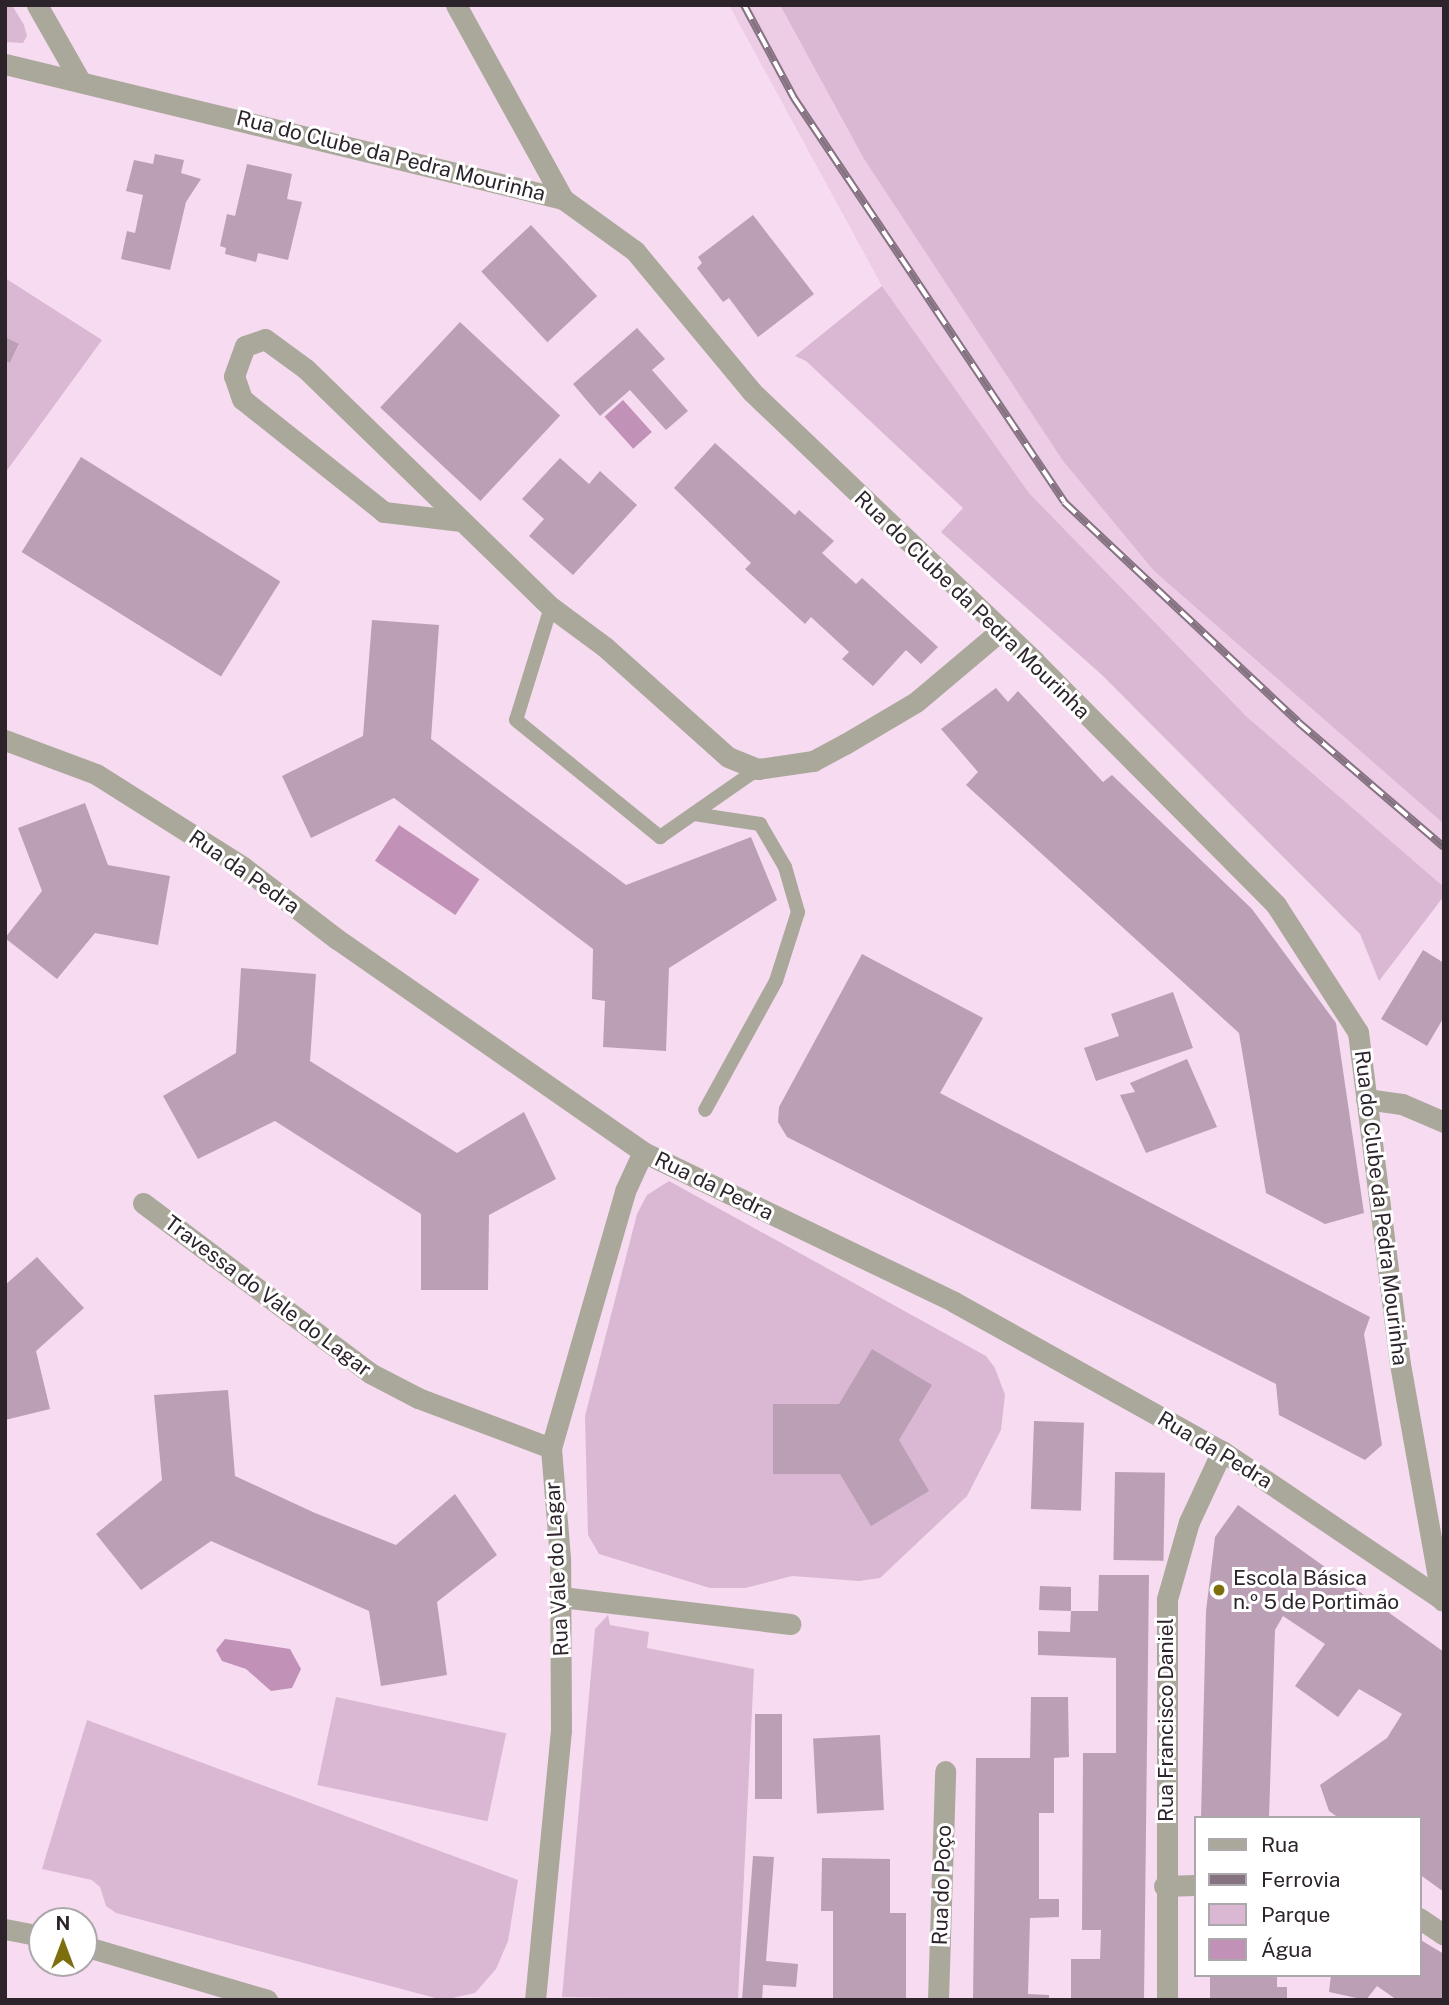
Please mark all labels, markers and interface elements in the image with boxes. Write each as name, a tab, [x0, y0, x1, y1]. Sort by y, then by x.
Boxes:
street label: Rua do Clube da Pedra Mourinha	[234, 105, 548, 207]
street label: Rua do Clube da Pedra Mourinha	[849, 485, 1095, 725]
street label: Rua da Pedra	[184, 825, 304, 919]
street label: Rua do Clube da Pedra Mourinha	[1349, 1049, 1413, 1367]
street label: Rua da Pedra	[650, 1146, 778, 1226]
street label: Travessa do Vale do Lagar	[159, 1210, 377, 1382]
street label: Rua da Pedra	[1153, 1406, 1277, 1494]
street label: Rua Vale do Lagar	[540, 1480, 574, 1658]
place label: Escola Básica n.º 5 de Portimão	[1233, 1565, 1400, 1615]
marker: Escola Básica n.º 5 de Portimão	[1211, 1582, 1227, 1598]
street label: Rua Francisco Daniel	[1153, 1618, 1179, 1822]
legend	[1194, 1816, 1421, 1977]
street label: Rua do Poço	[927, 1824, 957, 1946]
text: Rua	[1261, 1832, 1299, 1857]
text: Ferrovia	[1261, 1867, 1340, 1892]
text: Parque	[1261, 1902, 1330, 1927]
north arrow	[28, 1907, 98, 1977]
text: N	[56, 1912, 70, 1934]
text: Água	[1261, 1937, 1312, 1962]

